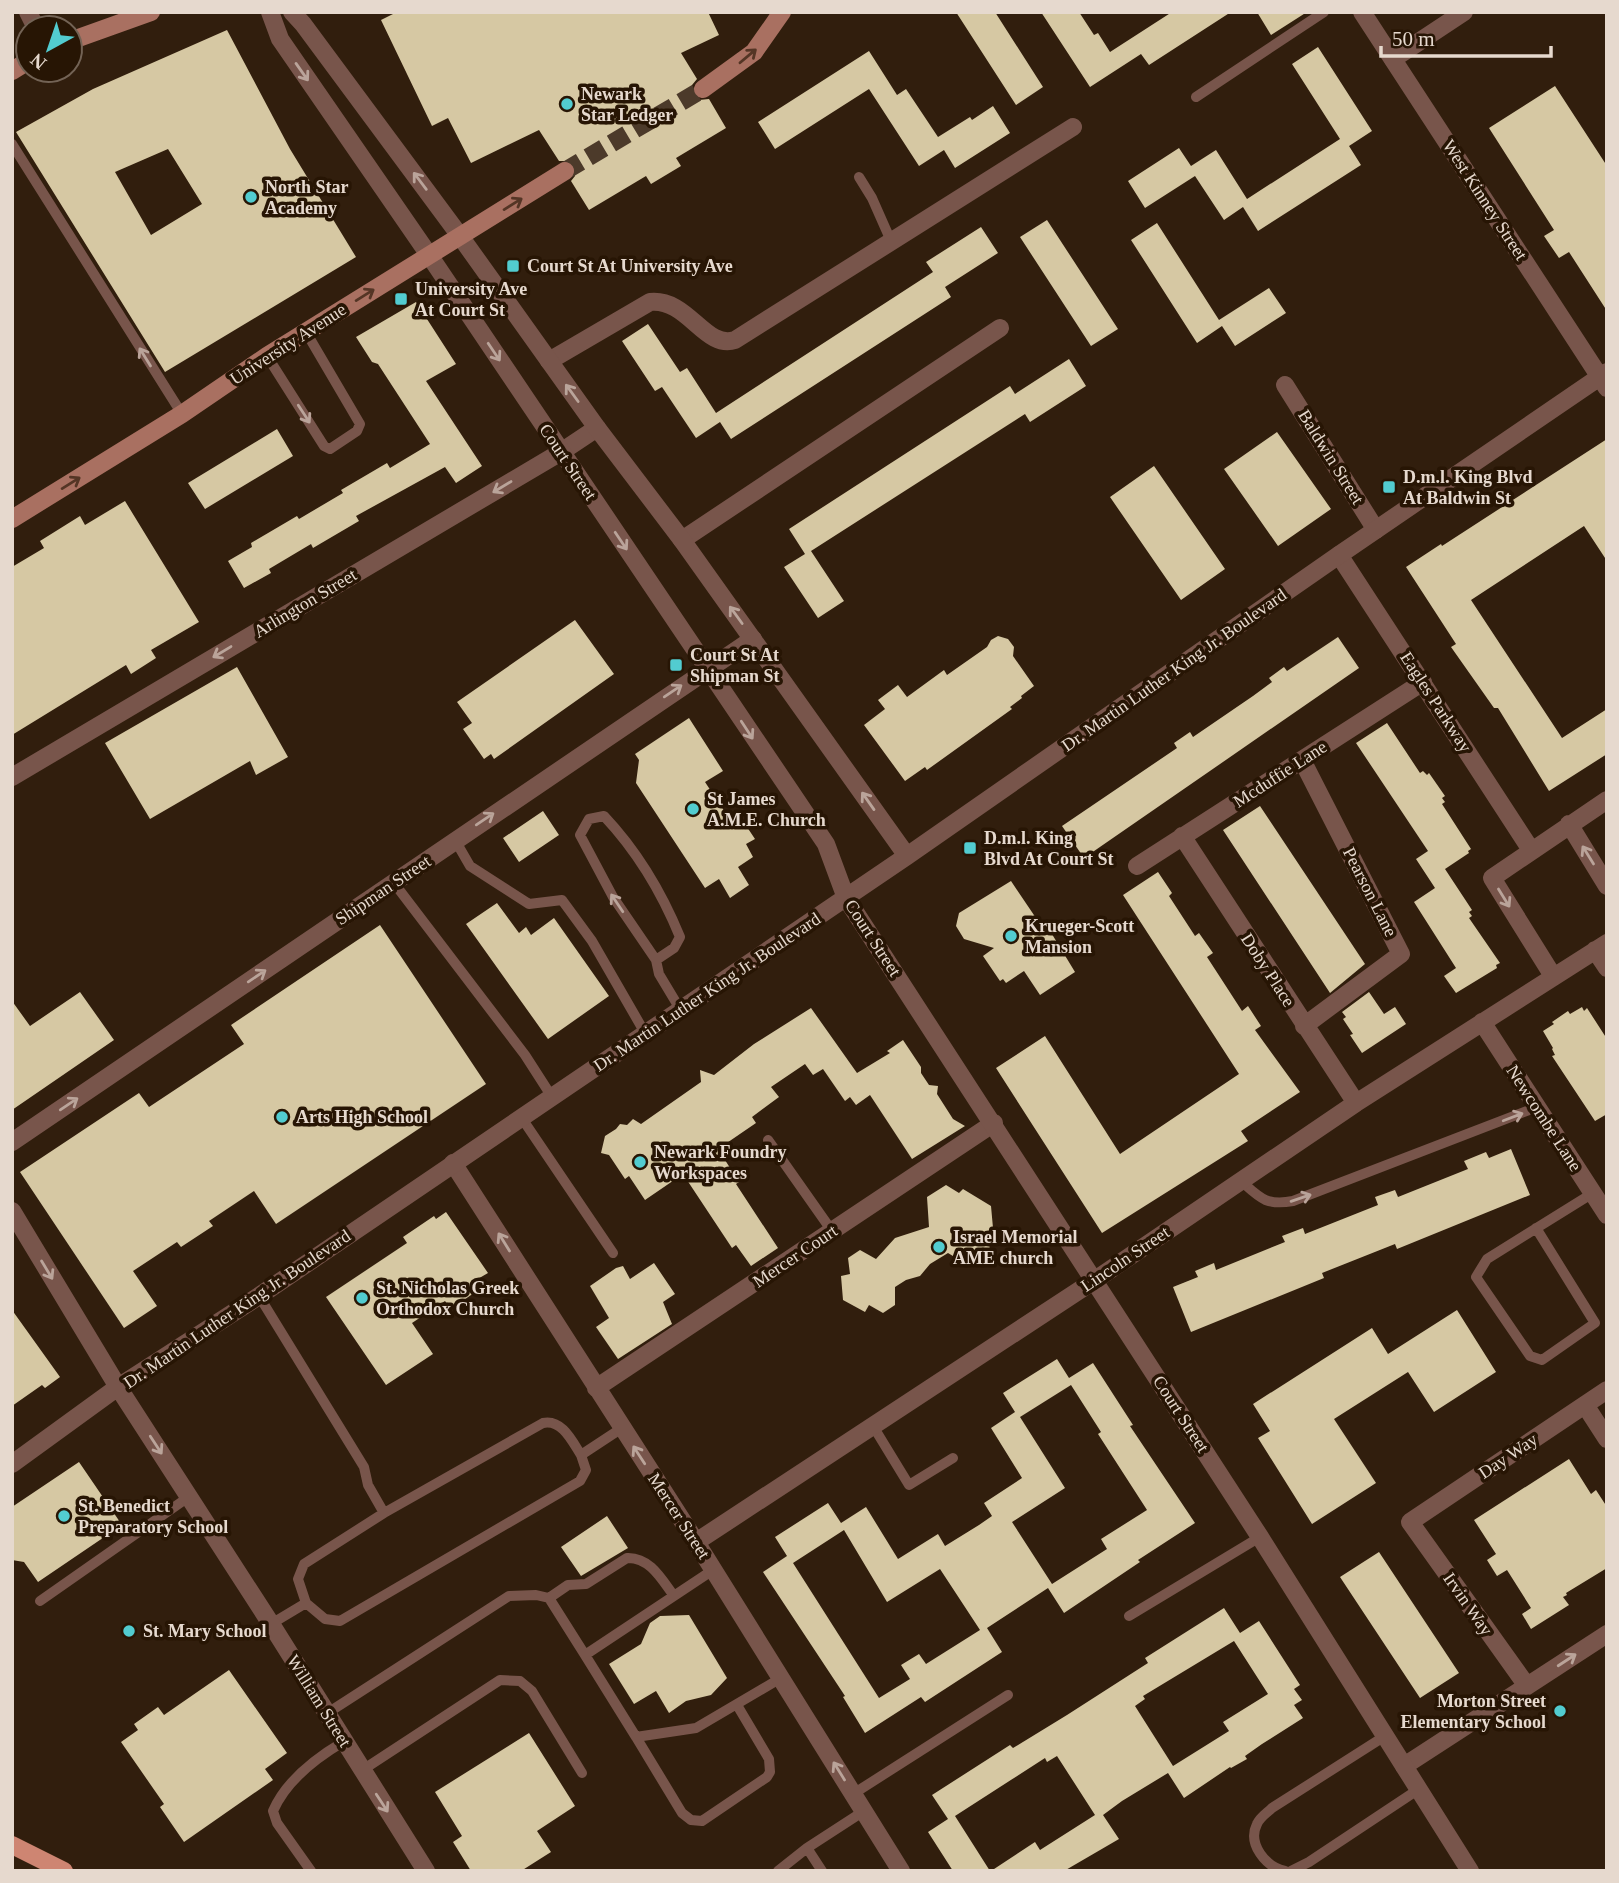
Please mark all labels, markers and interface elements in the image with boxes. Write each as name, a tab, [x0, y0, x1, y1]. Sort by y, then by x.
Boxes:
north arrow	[14, 14, 84, 84]
scale bar	[1381, 14, 1551, 58]
text: 50 m	[1392, 27, 1435, 51]
one-way arrow	[738, 48, 756, 63]
text: N	[26, 49, 50, 74]
one-way arrow	[295, 62, 309, 81]
place label: Newark Star Ledger	[581, 84, 673, 125]
marker: Newark Star Ledger	[559, 96, 575, 112]
street label: West Kinney Street	[1439, 136, 1531, 264]
one-way arrow	[413, 172, 427, 191]
place label: North Star Academy	[265, 177, 349, 218]
marker: North Star Academy	[243, 189, 259, 205]
one-way arrow	[502, 196, 522, 210]
place label: Court St At University Ave	[527, 256, 733, 276]
marker: Court St At University Ave	[505, 258, 521, 274]
place label: University Ave At Court St	[415, 279, 527, 320]
one-way arrow	[355, 287, 375, 301]
marker: University Ave At Court St	[393, 291, 409, 307]
street label: University Avenue	[226, 299, 350, 389]
one-way arrow	[487, 342, 501, 361]
one-way arrow	[137, 348, 151, 368]
one-way arrow	[564, 384, 579, 403]
one-way arrow	[297, 403, 311, 423]
street label: Baldwin Street	[1294, 406, 1368, 508]
street label: Court Street	[535, 420, 601, 504]
place label: D.m.l. King Blvd At Baldwin St	[1403, 467, 1533, 508]
one-way arrow	[60, 476, 80, 490]
marker: D.m.l. King Blvd At Baldwin St	[1381, 479, 1397, 495]
one-way arrow	[493, 480, 513, 494]
one-way arrow	[614, 531, 628, 550]
street label: Arlington Street	[250, 564, 360, 642]
street label: Dr. Martin Luther King Jr. Boulevard	[1058, 585, 1290, 755]
one-way arrow	[729, 606, 743, 625]
place label: Court St At Shipman St	[690, 645, 780, 686]
one-way arrow	[213, 646, 233, 660]
street label: Eagles Parkway	[1396, 648, 1476, 756]
marker: Court St At Shipman St	[668, 657, 684, 673]
one-way arrow	[663, 684, 682, 698]
one-way arrow	[740, 720, 755, 739]
street label: Mcduffie Lane	[1230, 736, 1330, 812]
place label: St James A.M.E. Church	[707, 789, 826, 830]
one-way arrow	[861, 792, 875, 811]
marker: St James A.M.E. Church	[685, 801, 701, 817]
one-way arrow	[475, 812, 494, 826]
place label: D.m.l. King Blvd At Court St	[984, 828, 1114, 869]
marker: D.m.l. King Blvd At Court St	[962, 840, 978, 856]
street label: Pearson Lane	[1339, 844, 1401, 940]
one-way arrow	[1580, 846, 1594, 866]
street label: Shipman Street	[332, 851, 434, 929]
one-way arrow	[1497, 888, 1512, 907]
one-way arrow	[610, 894, 624, 914]
street label: Court Street	[841, 896, 905, 980]
street label: Dr. Martin Luther King Jr. Boulevard	[590, 908, 824, 1076]
place label: Krueger-Scott Mansion	[1025, 916, 1134, 957]
marker: Krueger-Scott Mansion	[1003, 928, 1019, 944]
street label: Doby Place	[1237, 930, 1299, 1010]
one-way arrow	[247, 969, 266, 983]
street label: Newcombe Lane	[1502, 1061, 1586, 1175]
one-way arrow	[59, 1096, 78, 1111]
place label: Arts High School	[296, 1107, 428, 1127]
marker: Arts High School	[274, 1109, 290, 1125]
one-way arrow	[1502, 1109, 1523, 1122]
place label: Newark Foundry Workspaces	[654, 1142, 787, 1183]
marker: Newark Foundry Workspaces	[632, 1154, 648, 1170]
one-way arrow	[1289, 1191, 1311, 1203]
street label: Mercer Court	[749, 1220, 841, 1292]
street label: Lincoln Street	[1077, 1222, 1173, 1296]
street label: Dr. Martin Luther King Jr. Boulevard	[120, 1225, 354, 1393]
place label: Israel Memorial AME church	[953, 1227, 1077, 1268]
one-way arrow	[496, 1233, 510, 1253]
marker: Israel Memorial AME church	[931, 1239, 947, 1255]
one-way arrow	[41, 1259, 55, 1279]
place label: St. Nicholas Greek Orthodox Church	[376, 1278, 519, 1319]
marker: St. Nicholas Greek Orthodox Church	[354, 1290, 370, 1306]
street label: Court Street	[1149, 1372, 1213, 1456]
street label: Day Way	[1475, 1429, 1541, 1483]
one-way arrow	[149, 1434, 163, 1454]
one-way arrow	[632, 1445, 646, 1465]
street label: Mercer Street	[644, 1469, 714, 1563]
place label: St. Benedict Preparatory School	[78, 1496, 228, 1537]
marker: St. Benedict Preparatory School	[56, 1508, 72, 1524]
street label: Irvin Way	[1439, 1569, 1497, 1639]
place label: St. Mary School	[143, 1621, 267, 1641]
marker: St. Mary School	[121, 1623, 137, 1639]
street label: William Street	[283, 1651, 355, 1751]
one-way arrow	[1556, 1653, 1576, 1667]
place label: Morton Street Elementary School	[1401, 1691, 1546, 1732]
marker: Morton Street Elementary School	[1552, 1703, 1568, 1719]
one-way arrow	[832, 1762, 846, 1782]
one-way arrow	[375, 1792, 389, 1812]

